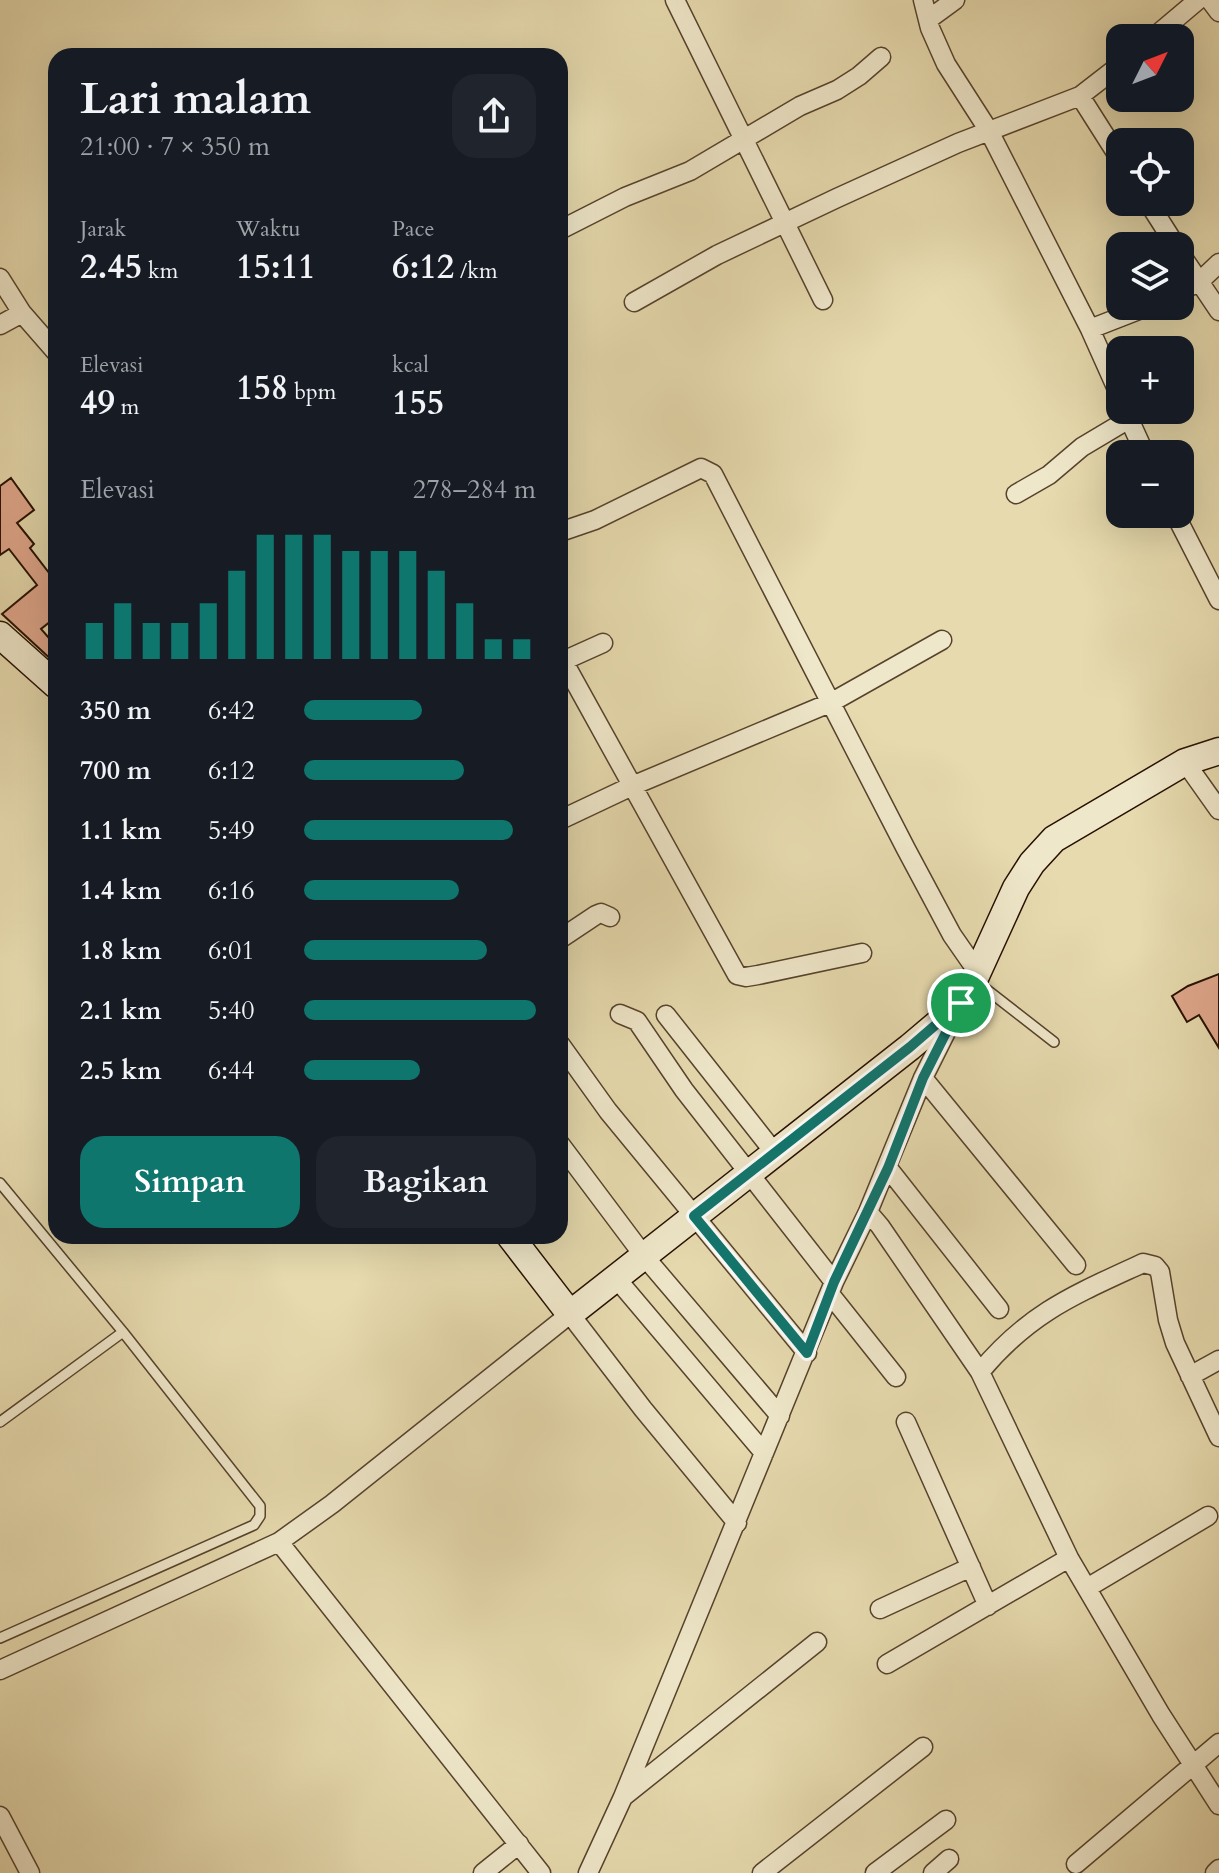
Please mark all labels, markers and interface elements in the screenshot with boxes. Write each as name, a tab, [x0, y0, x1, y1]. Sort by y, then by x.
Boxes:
north arrow	[1106, 24, 1194, 112]
map controls	[1106, 24, 1194, 528]
text: Lari malam	[80, 69, 311, 129]
button: share	[452, 74, 536, 158]
button: locate	[1106, 128, 1194, 216]
text: 21:00 · 7 × 350 m	[80, 129, 270, 164]
text: Jarak	[80, 214, 126, 244]
text: Waktu	[236, 214, 301, 244]
text: Pace	[392, 214, 435, 244]
button: layers	[1106, 232, 1194, 320]
text: 2.45	[80, 244, 142, 290]
text: 15:11	[236, 244, 316, 290]
text: 6:12	[392, 244, 454, 290]
text: km	[142, 256, 178, 286]
text: /km	[454, 256, 498, 286]
button: +	[1106, 336, 1194, 424]
text: Elevasi	[80, 350, 143, 380]
text: kcal	[392, 350, 429, 380]
text: 158	[236, 365, 288, 411]
text: bpm	[288, 377, 336, 407]
text: 49	[80, 380, 115, 426]
text: 155	[392, 380, 444, 426]
text: m	[115, 392, 139, 422]
button: −	[1106, 440, 1194, 528]
text: Elevasi	[80, 472, 155, 507]
text: 278–284 m	[413, 472, 536, 507]
text: 350 m	[80, 693, 151, 728]
text: 6:42	[208, 693, 255, 728]
text: 700 m	[80, 753, 151, 788]
text: 6:12	[208, 753, 255, 788]
text: 1.1 km	[80, 813, 161, 848]
text: 5:49	[208, 813, 255, 848]
text: 1.4 km	[80, 873, 161, 908]
text: 6:16	[208, 873, 255, 908]
text: 1.8 km	[80, 933, 161, 968]
text: 6:01	[208, 933, 255, 968]
pin	[927, 969, 995, 1037]
icon: arrive	[939, 981, 983, 1025]
text: 2.1 km	[80, 993, 161, 1028]
text: 5:40	[208, 993, 255, 1028]
text: 2.5 km	[80, 1053, 161, 1088]
text: 6:44	[208, 1053, 255, 1088]
button: Simpan	[80, 1136, 300, 1228]
button: Bagikan	[316, 1136, 536, 1228]

